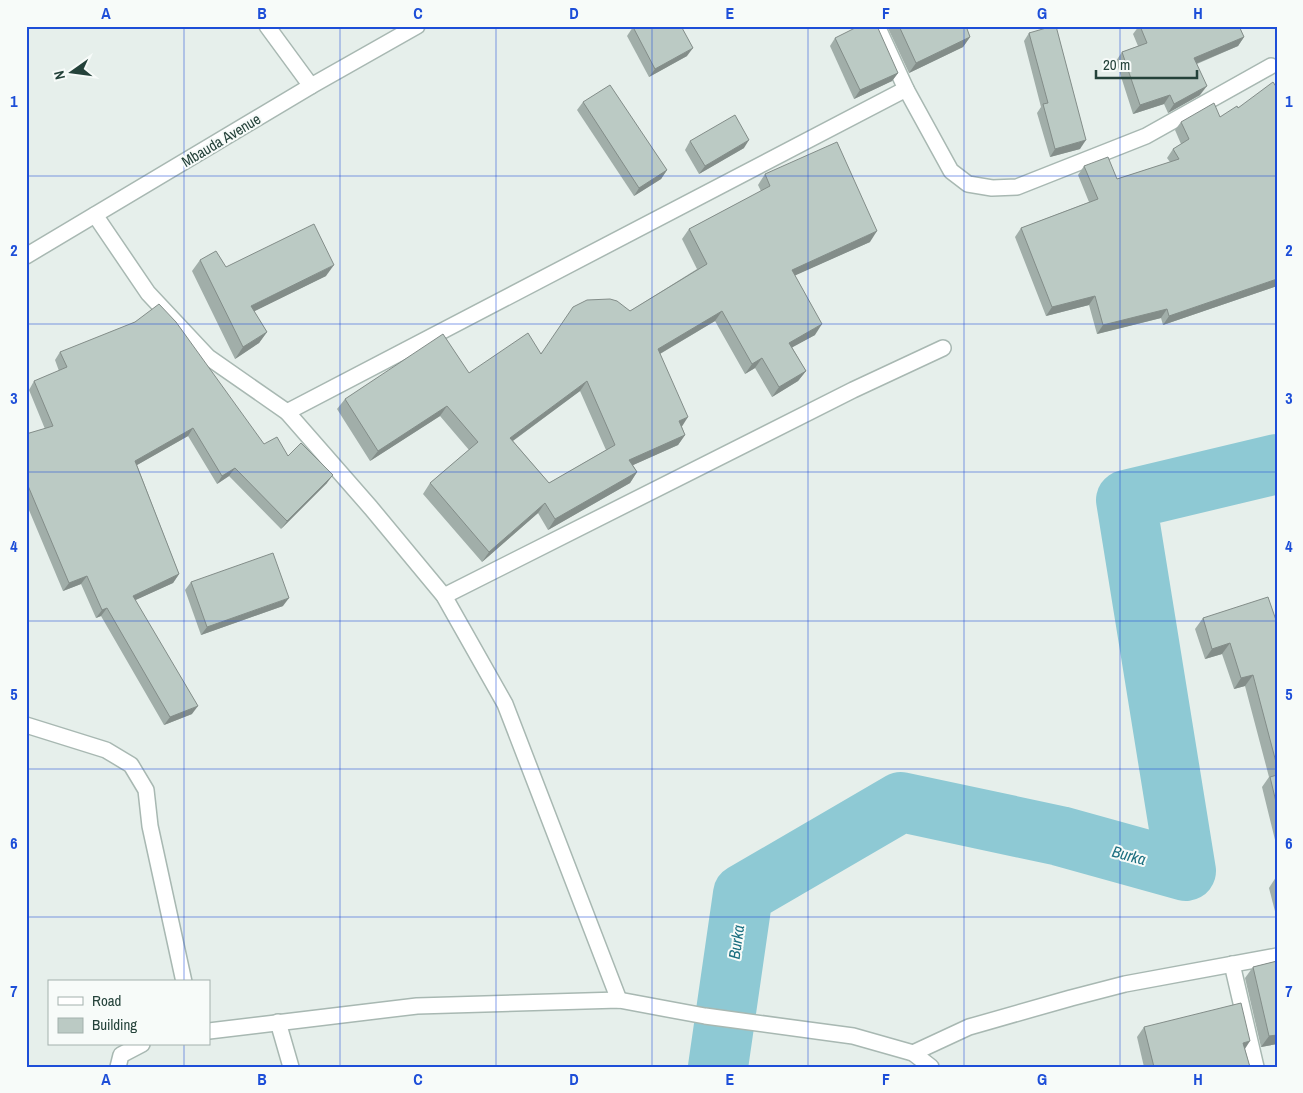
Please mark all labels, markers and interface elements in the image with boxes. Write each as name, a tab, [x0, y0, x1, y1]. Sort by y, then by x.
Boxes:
text: A	[101, 2, 111, 24]
text: B	[257, 2, 267, 24]
text: C	[413, 2, 423, 24]
text: D	[569, 2, 579, 24]
text: E	[726, 2, 735, 24]
text: F	[882, 2, 890, 24]
text: G	[1037, 2, 1047, 24]
text: H	[1193, 2, 1203, 24]
north arrow	[48, 48, 98, 98]
scale bar	[1096, 48, 1197, 80]
text: 20 m	[1103, 54, 1130, 75]
text: N	[50, 69, 69, 81]
text: 1	[10, 90, 18, 112]
text: 1	[1285, 90, 1293, 112]
street label: Mbauda Avenue	[178, 108, 265, 172]
text: 2	[10, 239, 18, 261]
text: 2	[1285, 239, 1293, 261]
text: 3	[10, 387, 18, 409]
text: 3	[1285, 387, 1293, 409]
text: 4	[10, 535, 18, 557]
text: 4	[1285, 535, 1293, 557]
text: 5	[10, 683, 18, 705]
text: 5	[1285, 683, 1293, 705]
text: 6	[10, 832, 18, 854]
text: 6	[1285, 832, 1293, 854]
water label: Burka	[1110, 840, 1148, 870]
water label: Burka	[723, 923, 749, 961]
text: 7	[10, 980, 18, 1002]
legend	[48, 980, 210, 1046]
text: 7	[1285, 980, 1293, 1002]
text: Road	[92, 990, 121, 1011]
text: Building	[92, 1014, 137, 1035]
text: A	[101, 1068, 111, 1090]
text: B	[257, 1068, 267, 1090]
text: C	[413, 1068, 423, 1090]
text: D	[569, 1068, 579, 1090]
text: E	[726, 1068, 735, 1090]
text: F	[882, 1068, 890, 1090]
text: G	[1037, 1068, 1047, 1090]
text: H	[1193, 1068, 1203, 1090]

